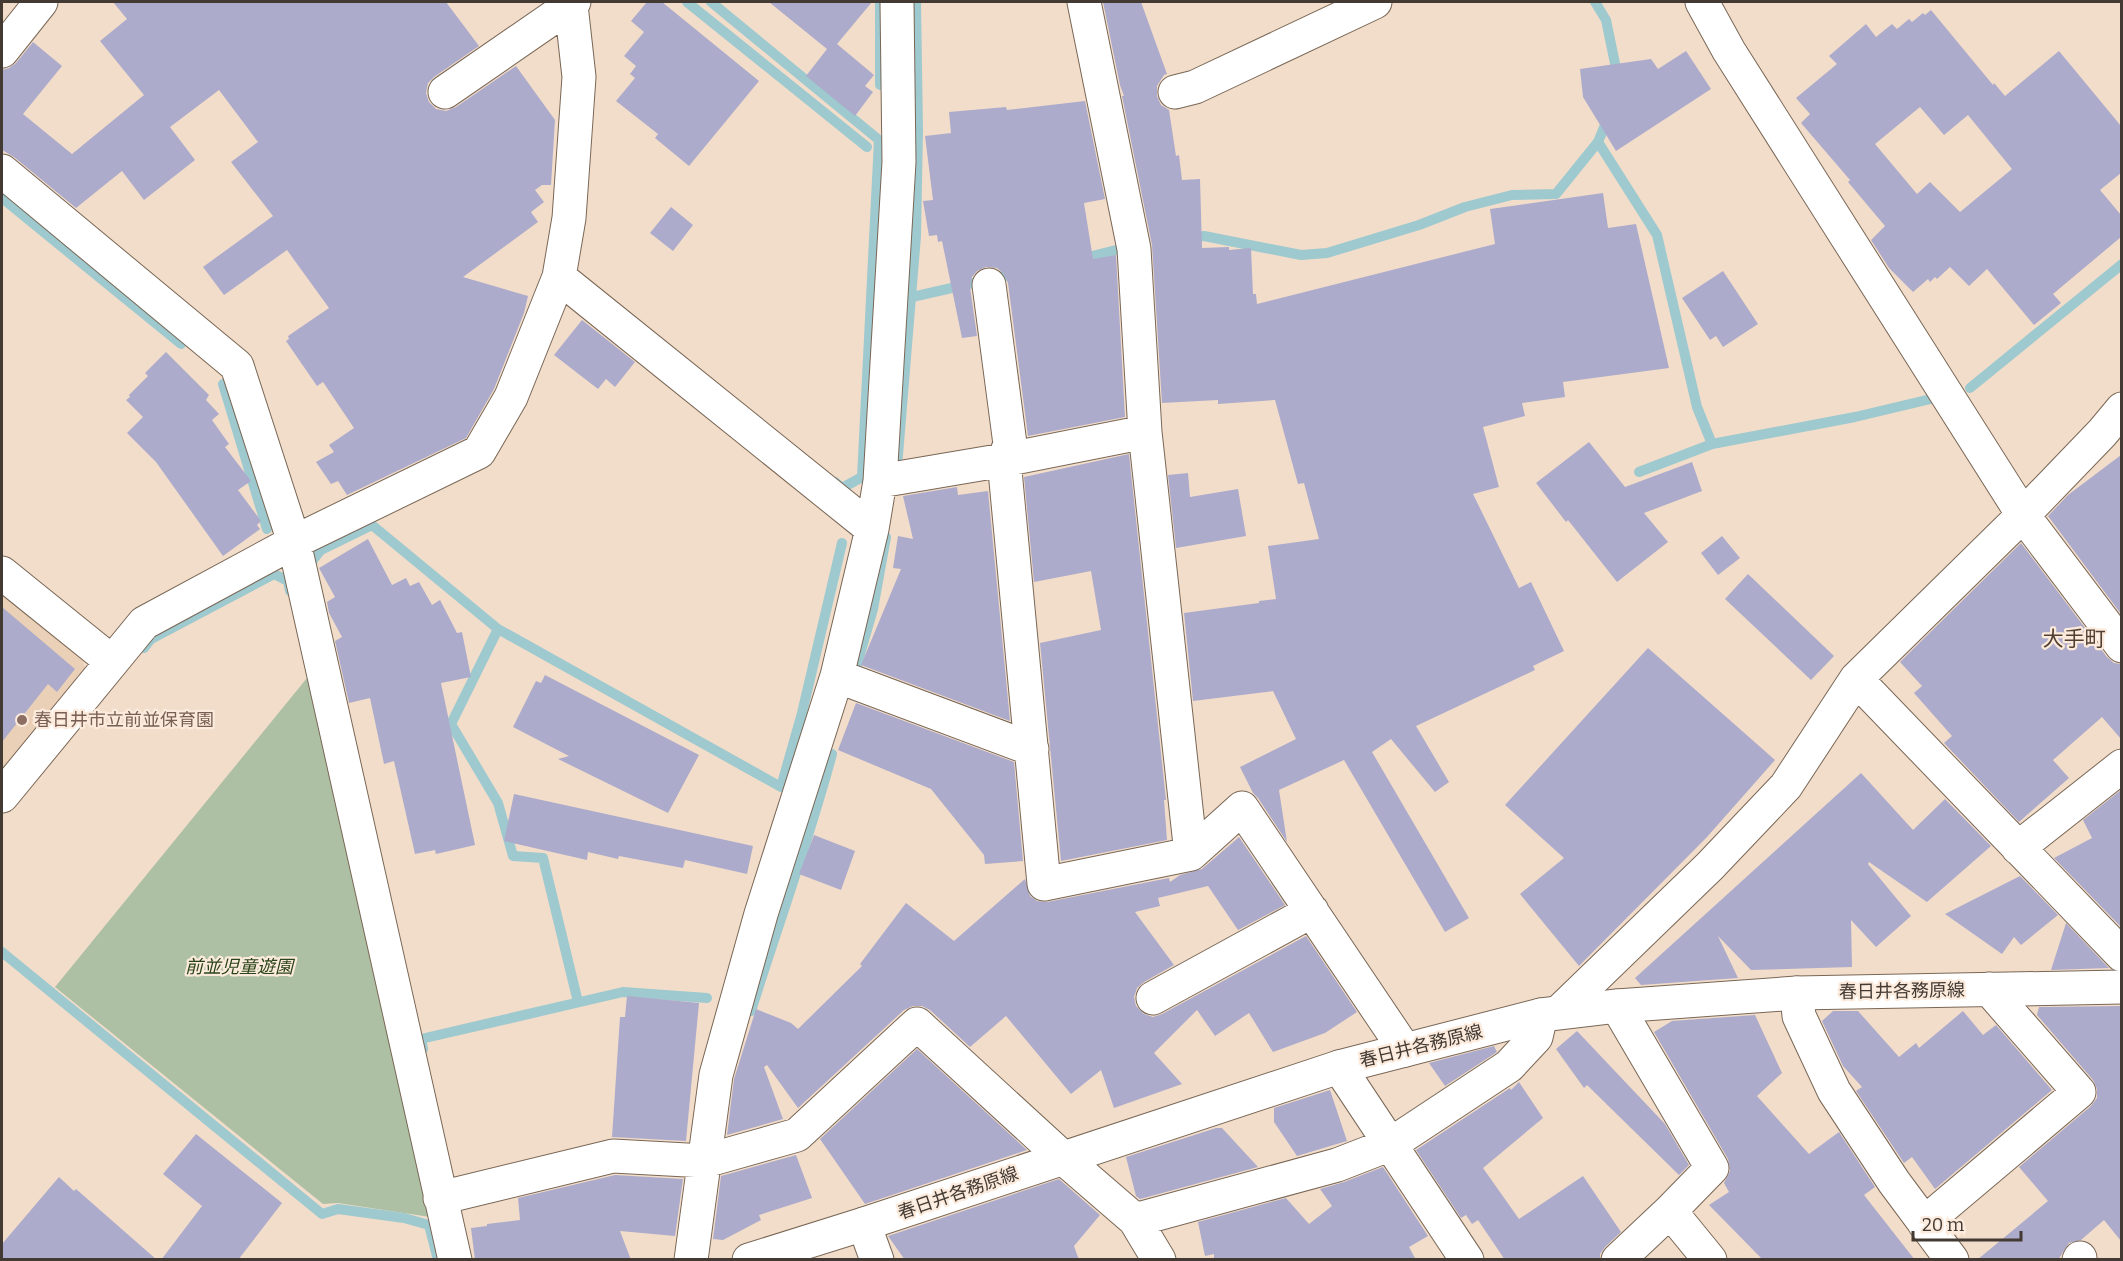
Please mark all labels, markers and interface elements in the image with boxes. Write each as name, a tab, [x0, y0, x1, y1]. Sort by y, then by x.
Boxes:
district label: 大手町	[2043, 626, 2106, 652]
place label: 春日井市立前並保育園	[34, 709, 214, 731]
marker: 春日井市立前並保育園	[15, 713, 29, 727]
park label: 前並児童遊園	[185, 956, 296, 978]
street label: 春日井各務原線	[1839, 979, 1965, 1003]
street label: 春日井各務原線	[1357, 1020, 1485, 1072]
street label: 春日井各務原線	[895, 1162, 1021, 1224]
scale bar	[1913, 1204, 2021, 1242]
text: 20 m	[1922, 1214, 1964, 1236]

